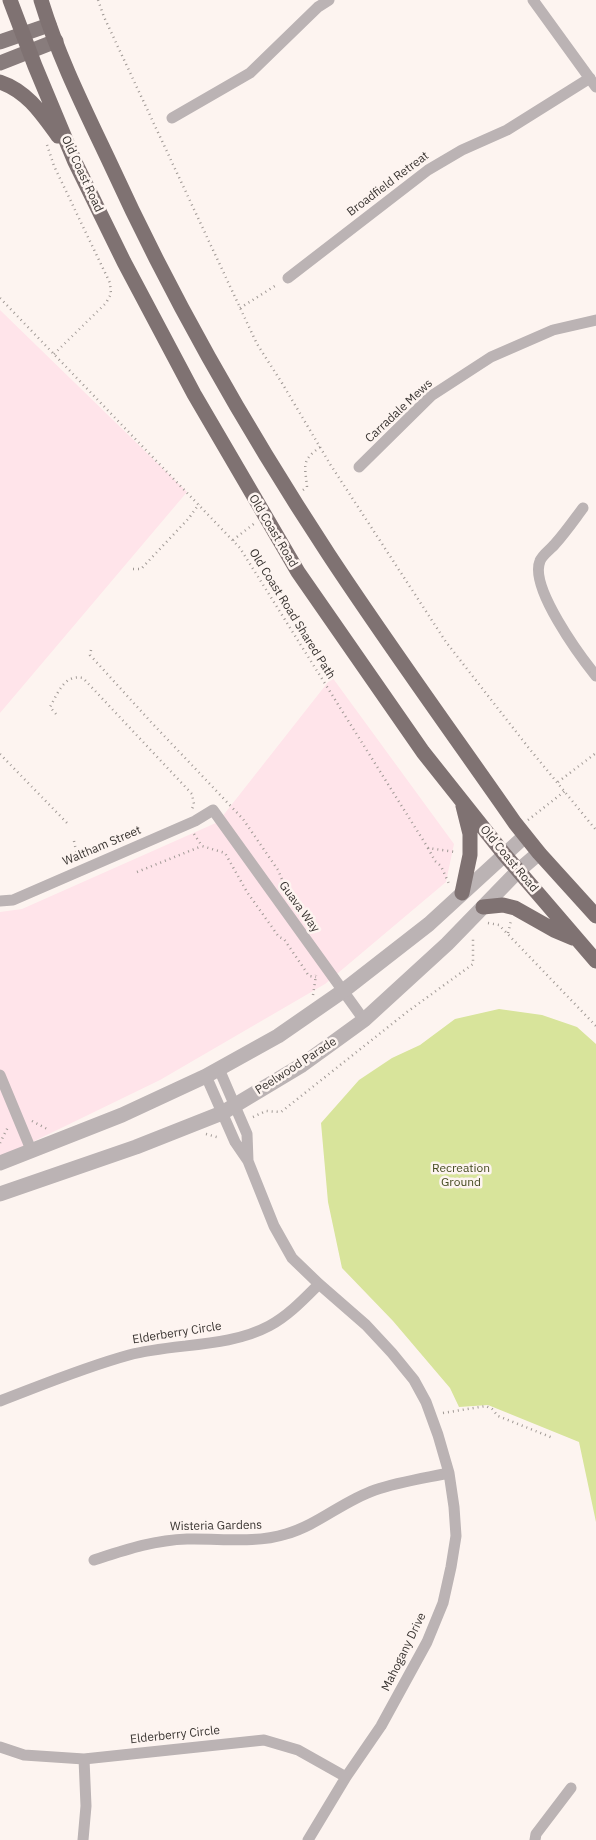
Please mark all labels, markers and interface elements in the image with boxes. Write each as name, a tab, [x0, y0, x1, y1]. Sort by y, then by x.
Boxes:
street label: Old Coast Road	[58, 134, 106, 214]
street label: Broadfield Retreat	[344, 149, 432, 219]
street label: Carradale Mews	[362, 376, 436, 446]
street label: Old Coast Road	[246, 492, 300, 570]
street label: Old Coast Road Shared Path	[246, 546, 338, 682]
street label: Waltham Street	[61, 823, 143, 869]
street label: Old Coast Road	[477, 823, 541, 895]
street label: Guava Way	[276, 879, 322, 935]
street label: Peelwood Parade	[253, 1034, 339, 1098]
park label: Recreation Ground	[432, 1162, 490, 1190]
street label: Elderberry Circle	[131, 1319, 223, 1347]
street label: Wisteria Gardens	[170, 1518, 262, 1534]
street label: Mahogany Drive	[379, 1610, 429, 1694]
street label: Elderberry Circle	[129, 1723, 221, 1747]

